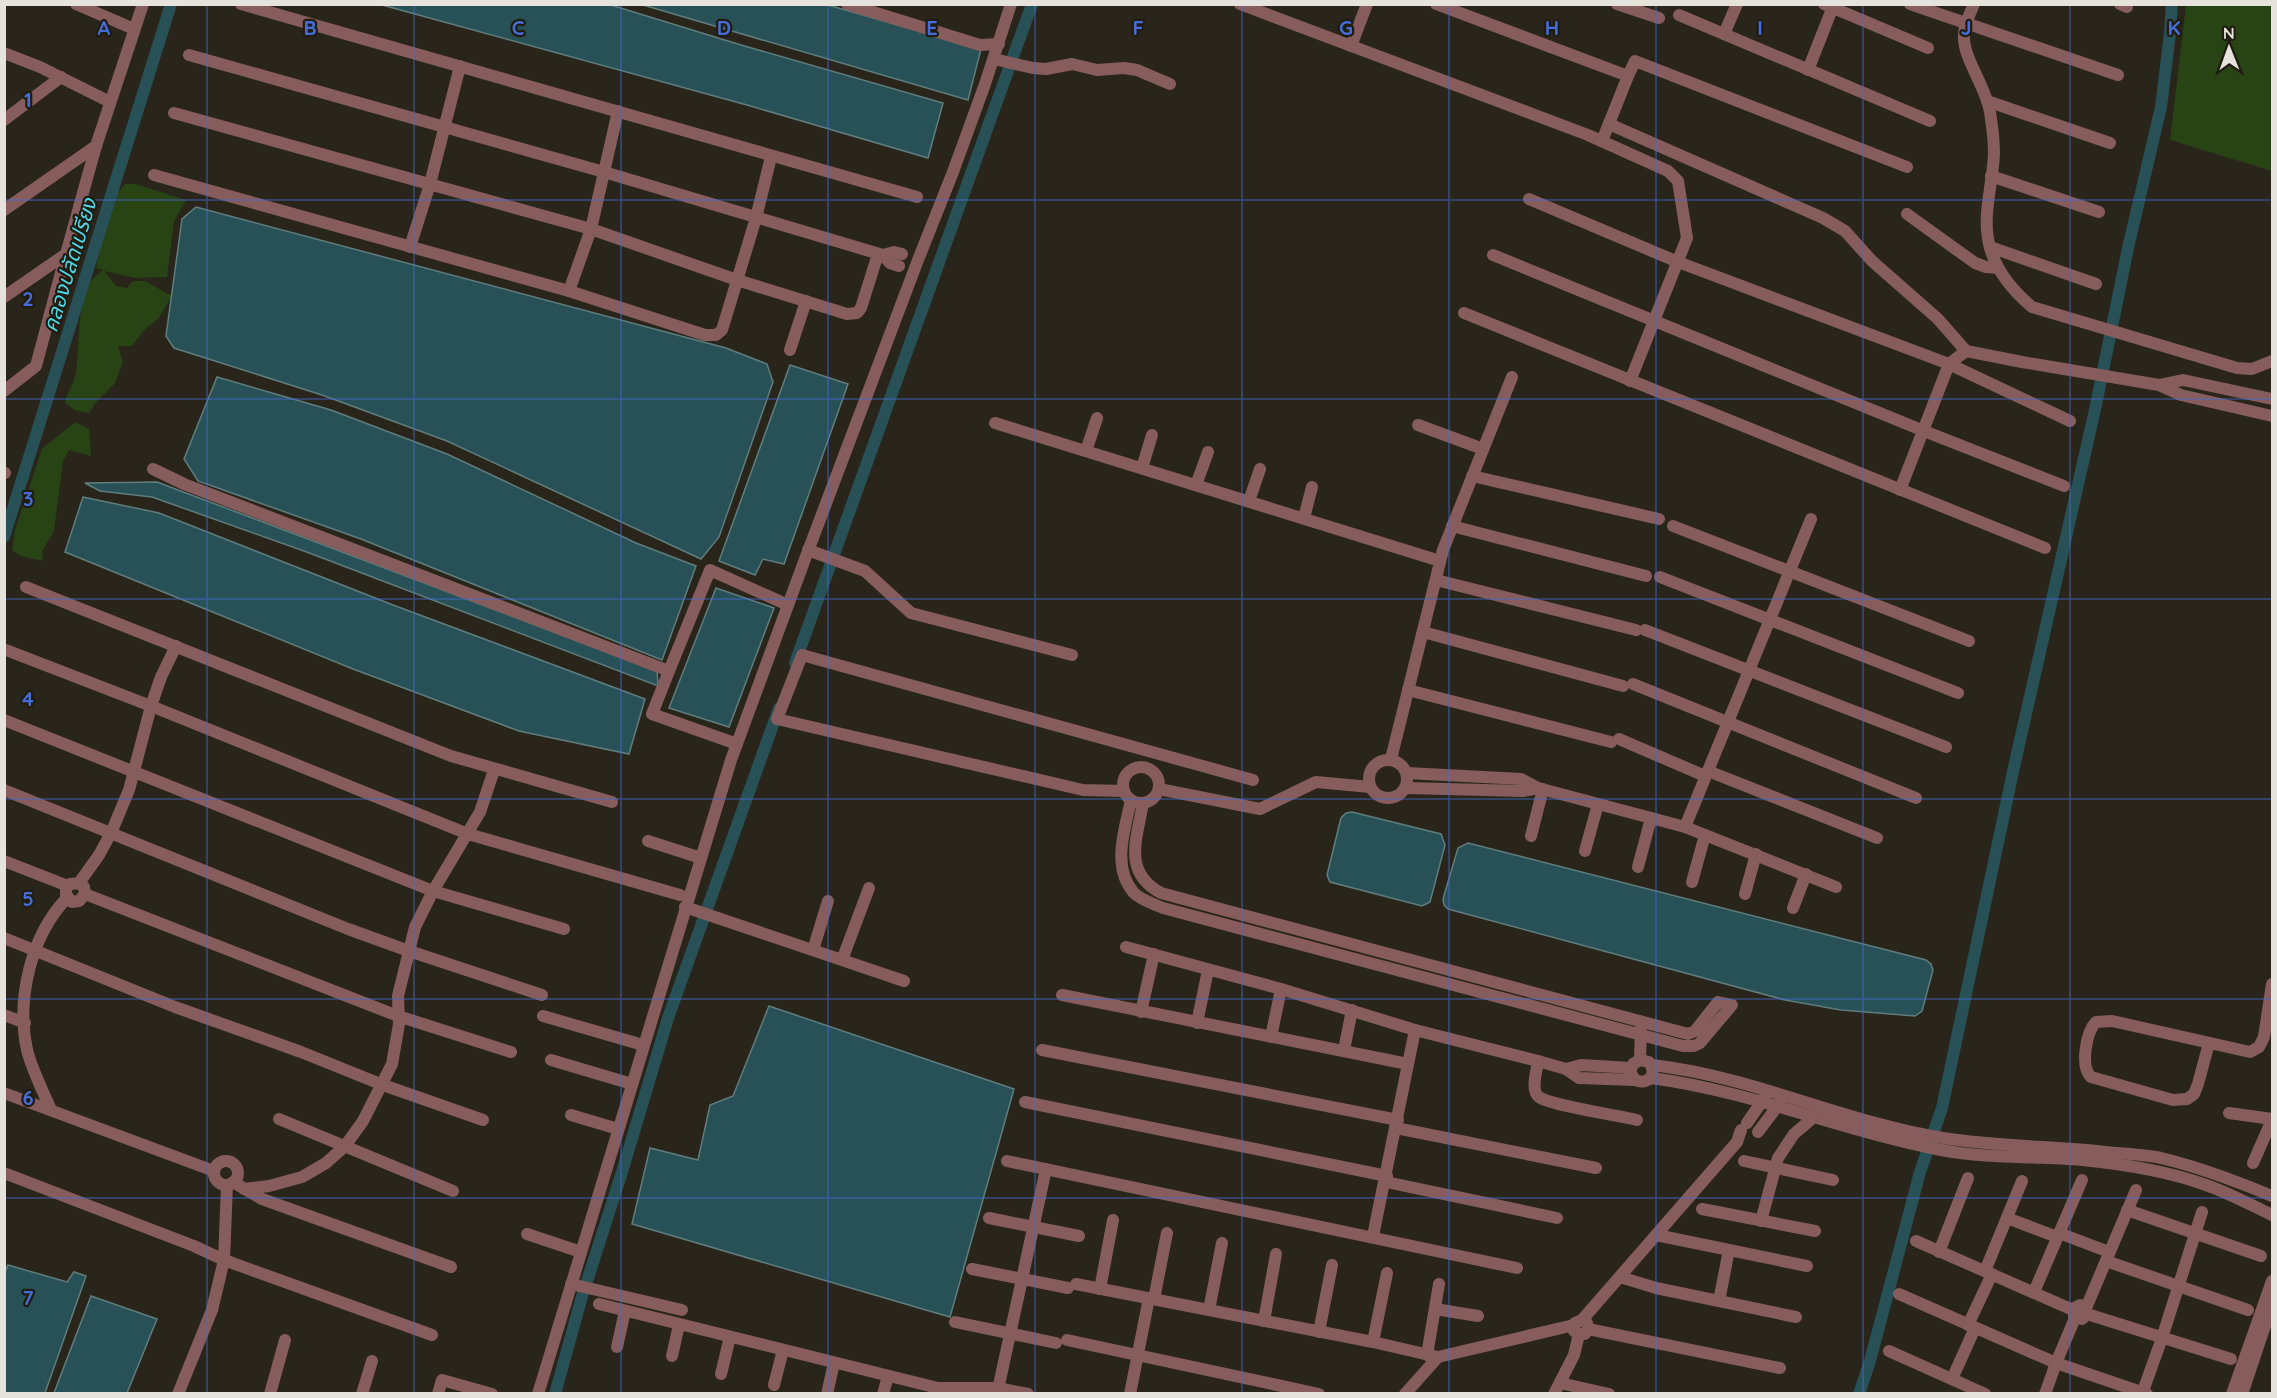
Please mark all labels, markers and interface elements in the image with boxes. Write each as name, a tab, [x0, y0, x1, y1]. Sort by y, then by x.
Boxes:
text: A	[98, 15, 111, 40]
text: B	[303, 15, 317, 40]
text: C	[512, 15, 525, 40]
text: D	[717, 15, 731, 40]
text: E	[926, 15, 938, 40]
text: F	[1132, 15, 1144, 40]
text: G	[1339, 15, 1353, 40]
text: H	[1545, 15, 1559, 40]
text: I	[1757, 15, 1763, 40]
text: J	[1960, 15, 1972, 40]
text: K	[2167, 15, 2181, 40]
north arrow	[2199, 18, 2259, 78]
text: N	[2223, 23, 2235, 43]
text: 1	[24, 87, 32, 112]
water label: คลองปลัดเปรียง	[36, 193, 102, 335]
text: 2	[22, 286, 34, 311]
text: 3	[23, 486, 33, 511]
text: 4	[22, 686, 34, 711]
text: 5	[22, 886, 34, 911]
text: 6	[22, 1085, 34, 1110]
text: 7	[23, 1285, 34, 1310]

